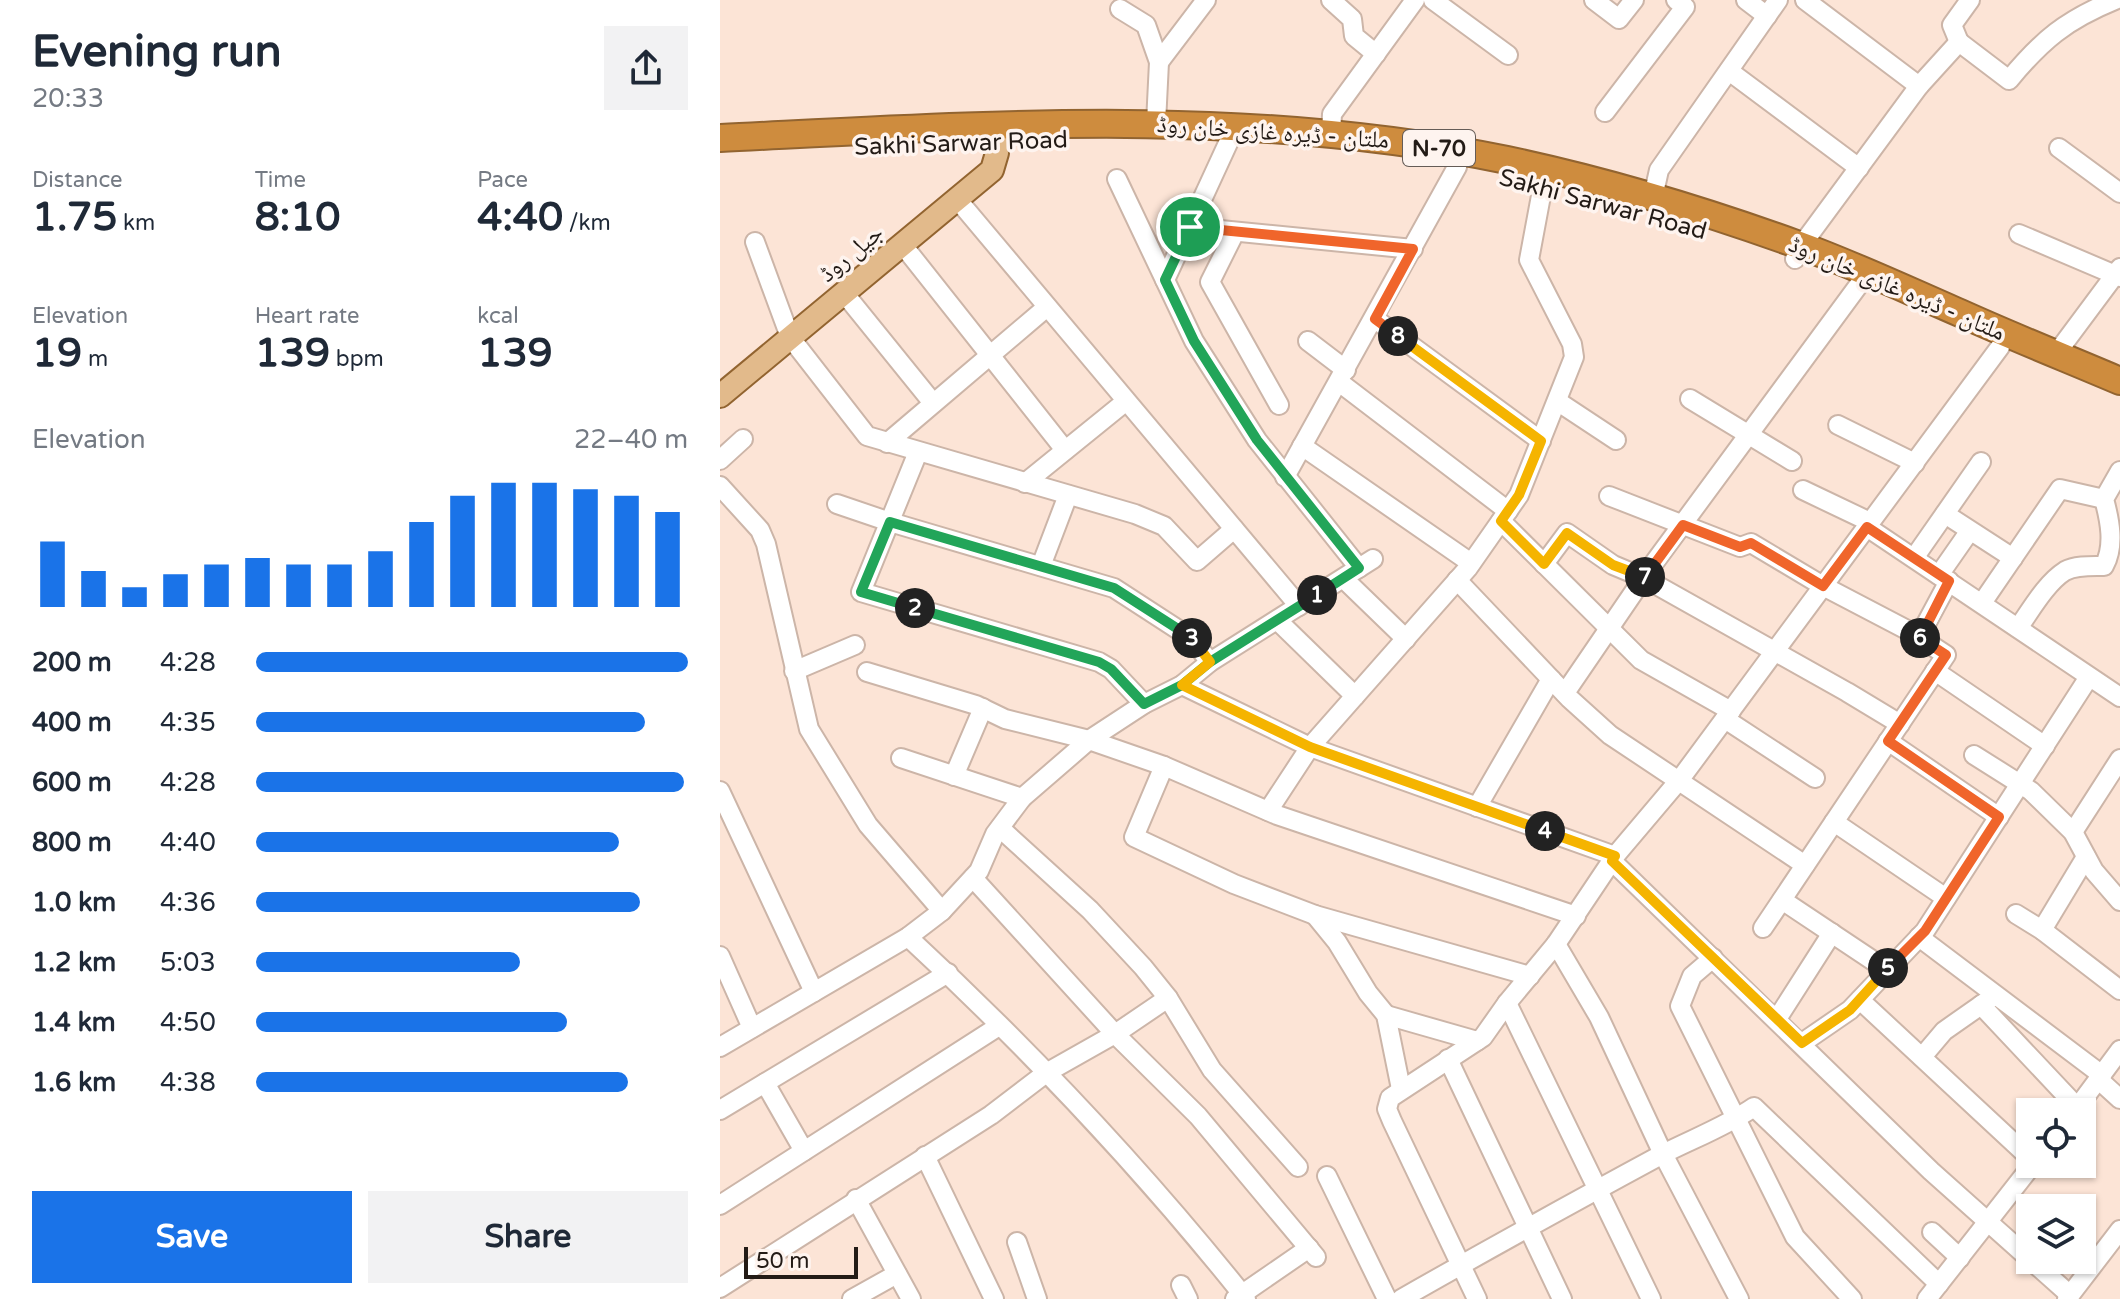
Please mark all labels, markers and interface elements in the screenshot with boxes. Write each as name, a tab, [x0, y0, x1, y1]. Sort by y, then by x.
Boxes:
text: Evening run	[32, 26, 281, 79]
button: share	[604, 26, 688, 110]
text: 20:33	[32, 83, 104, 114]
street label: ملتان - ڈیرہ غازی خان روڈ	[1156, 110, 1390, 155]
street label: Sakhi Sarwar Road	[854, 125, 1068, 162]
road number: N-70	[1403, 130, 1475, 166]
street label: Sakhi Sarwar Road	[1496, 163, 1710, 246]
text: Distance	[32, 167, 123, 193]
text: Time	[255, 167, 306, 193]
text: Pace	[477, 167, 528, 193]
text: 1.75	[32, 193, 117, 241]
text: 8:10	[255, 193, 340, 241]
text: 4:40	[477, 193, 563, 241]
pin	[1156, 193, 1224, 261]
icon: arrive	[1168, 205, 1212, 249]
text: km	[117, 210, 155, 236]
text: /km	[563, 210, 611, 236]
street label: جیل روڈ	[813, 218, 889, 289]
street label: ملتان - ڈیرہ غازی خان روڈ	[1784, 230, 2009, 347]
text: Elevation	[32, 303, 128, 329]
text: Heart rate	[255, 303, 360, 329]
text: kcal	[477, 303, 519, 329]
pin: 8	[1378, 316, 1418, 356]
text: 8	[1391, 323, 1405, 349]
text: 19	[32, 329, 82, 377]
text: 139	[255, 329, 330, 377]
text: 139	[477, 329, 553, 377]
text: m	[82, 346, 108, 372]
text: bpm	[330, 346, 384, 372]
text: Elevation	[32, 424, 146, 455]
text: 22–40 m	[574, 424, 688, 455]
pin: 7	[1625, 557, 1665, 597]
text: 7	[1638, 564, 1652, 590]
pin: 1	[1297, 575, 1337, 615]
text: 1	[1310, 582, 1324, 608]
pin: 2	[895, 588, 935, 628]
text: 2	[908, 595, 922, 621]
pin: 3	[1172, 618, 1212, 658]
pin: 6	[1900, 618, 1940, 658]
text: 3	[1185, 625, 1199, 651]
text: 6	[1913, 625, 1927, 651]
text: 200 m	[32, 647, 112, 678]
text: 4:28	[160, 647, 216, 678]
text: 400 m	[32, 707, 112, 738]
text: 4:35	[160, 707, 216, 738]
text: 600 m	[32, 767, 112, 798]
text: 4:28	[160, 767, 216, 798]
pin: 4	[1525, 811, 1565, 851]
text: 4	[1538, 818, 1552, 844]
text: 800 m	[32, 827, 112, 858]
text: 4:40	[160, 827, 216, 858]
text: 1.0 km	[32, 887, 116, 918]
text: 4:36	[160, 887, 216, 918]
text: 1.2 km	[32, 947, 116, 978]
text: 5:03	[160, 947, 216, 978]
pin: 5	[1868, 948, 1908, 988]
text: 5	[1881, 955, 1895, 981]
text: 1.4 km	[32, 1007, 116, 1038]
text: 4:50	[160, 1007, 216, 1038]
text: 1.6 km	[32, 1067, 116, 1098]
text: 4:38	[160, 1067, 216, 1098]
map controls	[2016, 1098, 2096, 1274]
button: locate	[2016, 1098, 2096, 1178]
button: Save	[32, 1191, 352, 1283]
button: Share	[368, 1191, 688, 1283]
button: layers	[2016, 1194, 2096, 1274]
scale bar	[744, 1243, 858, 1279]
text: 50 m	[756, 1248, 810, 1274]

